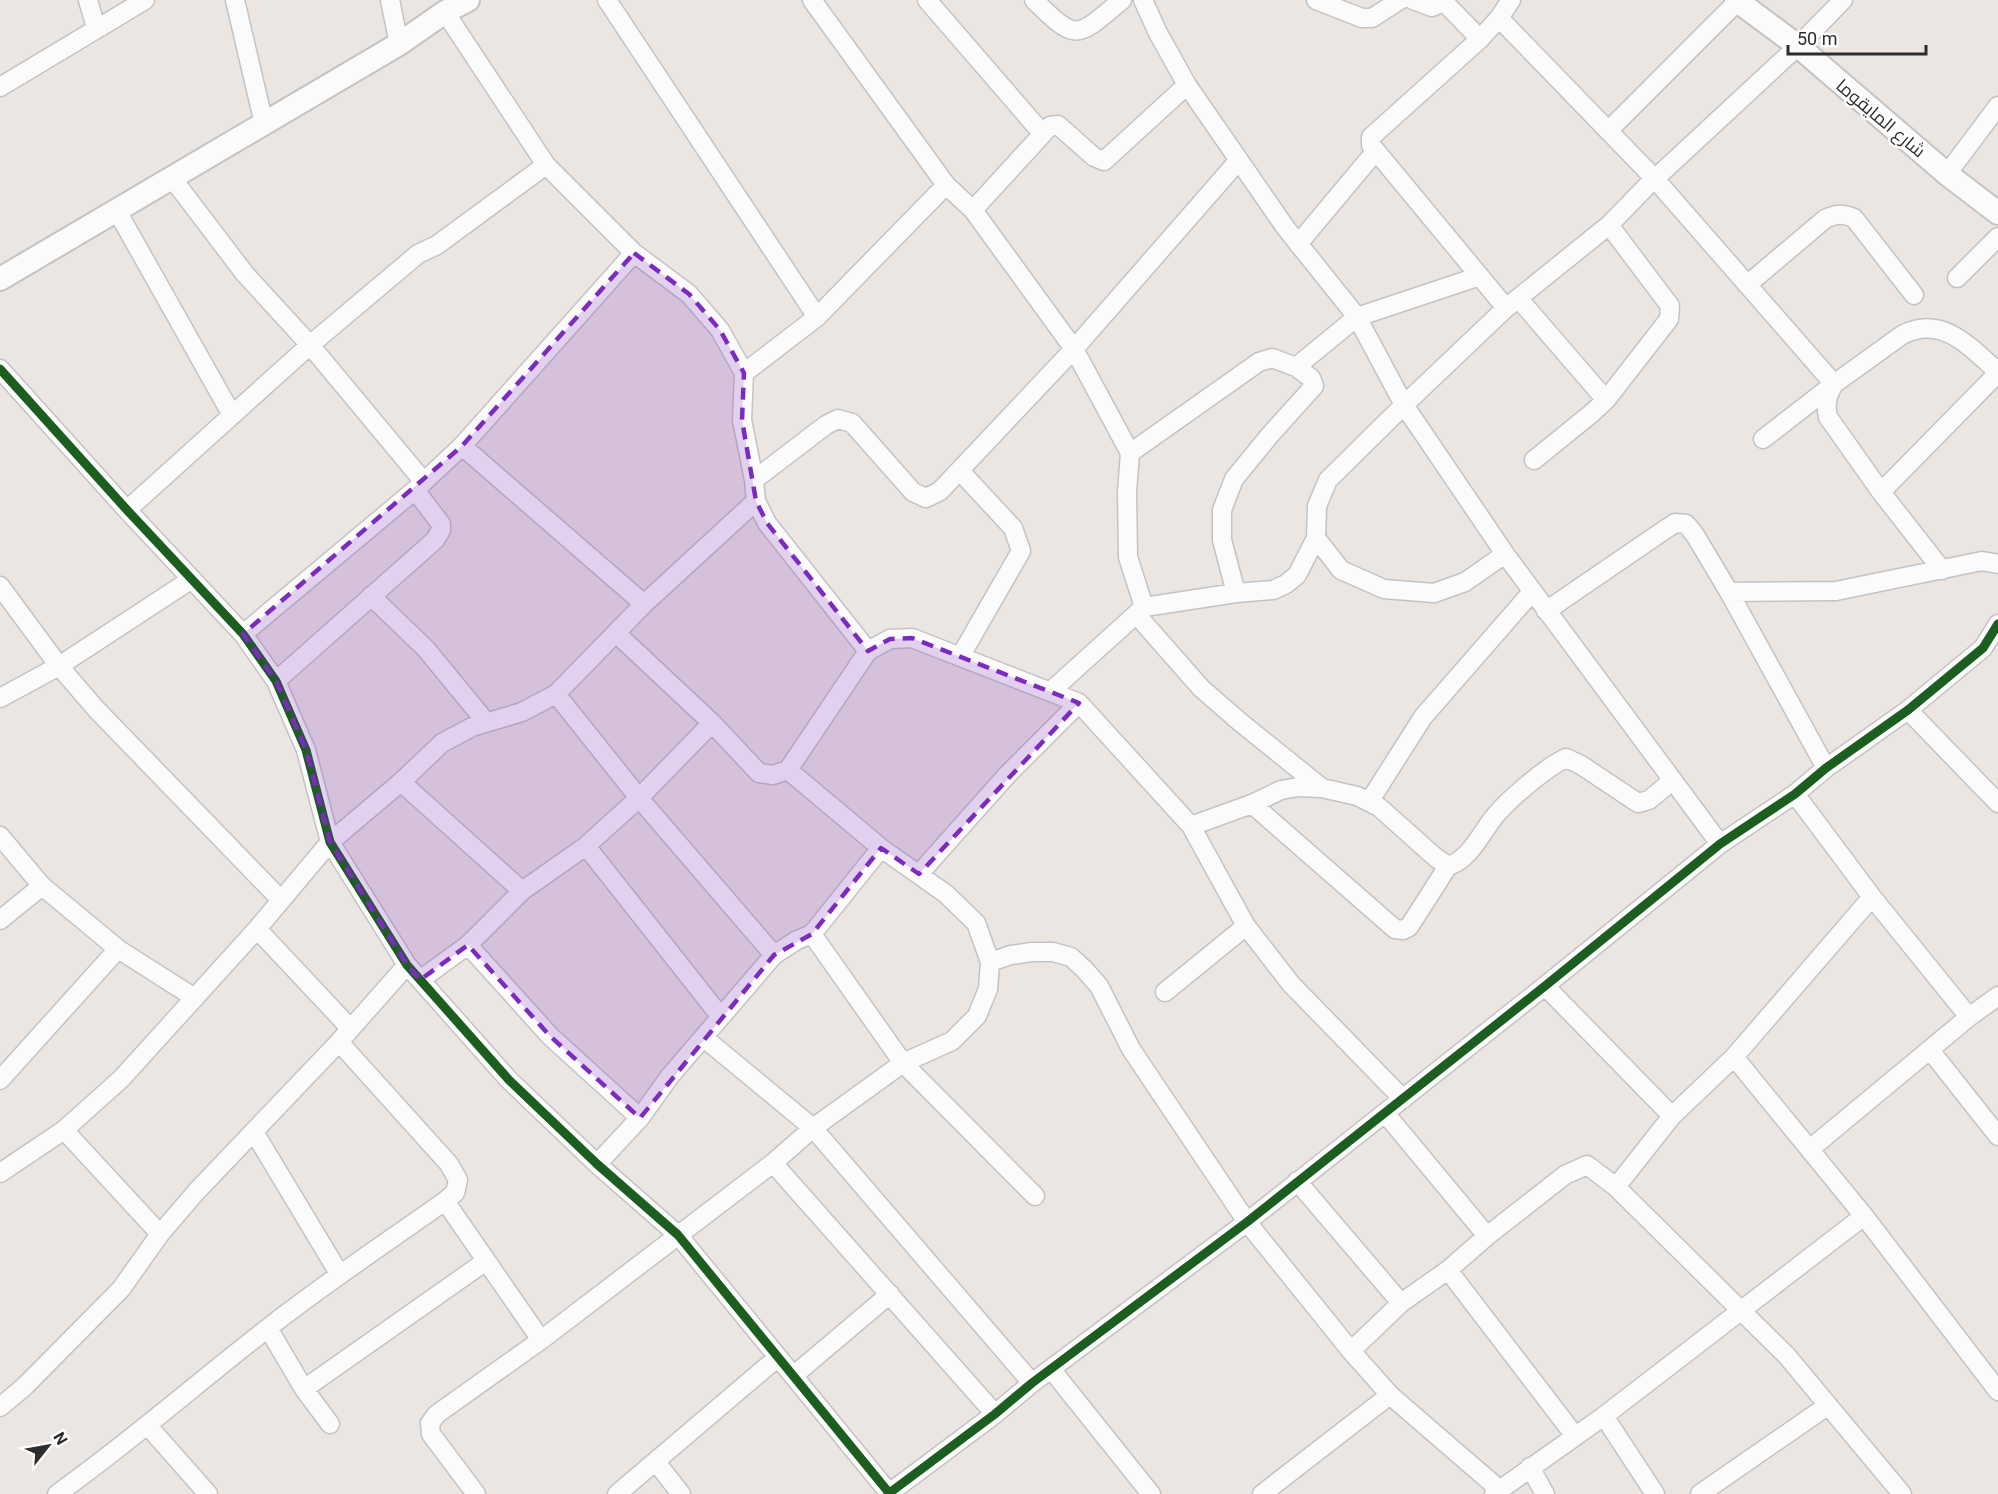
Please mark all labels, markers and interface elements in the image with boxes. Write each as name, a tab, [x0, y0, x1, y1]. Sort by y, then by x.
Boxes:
scale bar	[1788, 18, 1926, 56]
text: 50 m	[1797, 28, 1837, 49]
street label: شارع المايقوما	[1831, 75, 1930, 163]
north arrow	[18, 1416, 78, 1476]
text: N	[49, 1429, 71, 1448]

